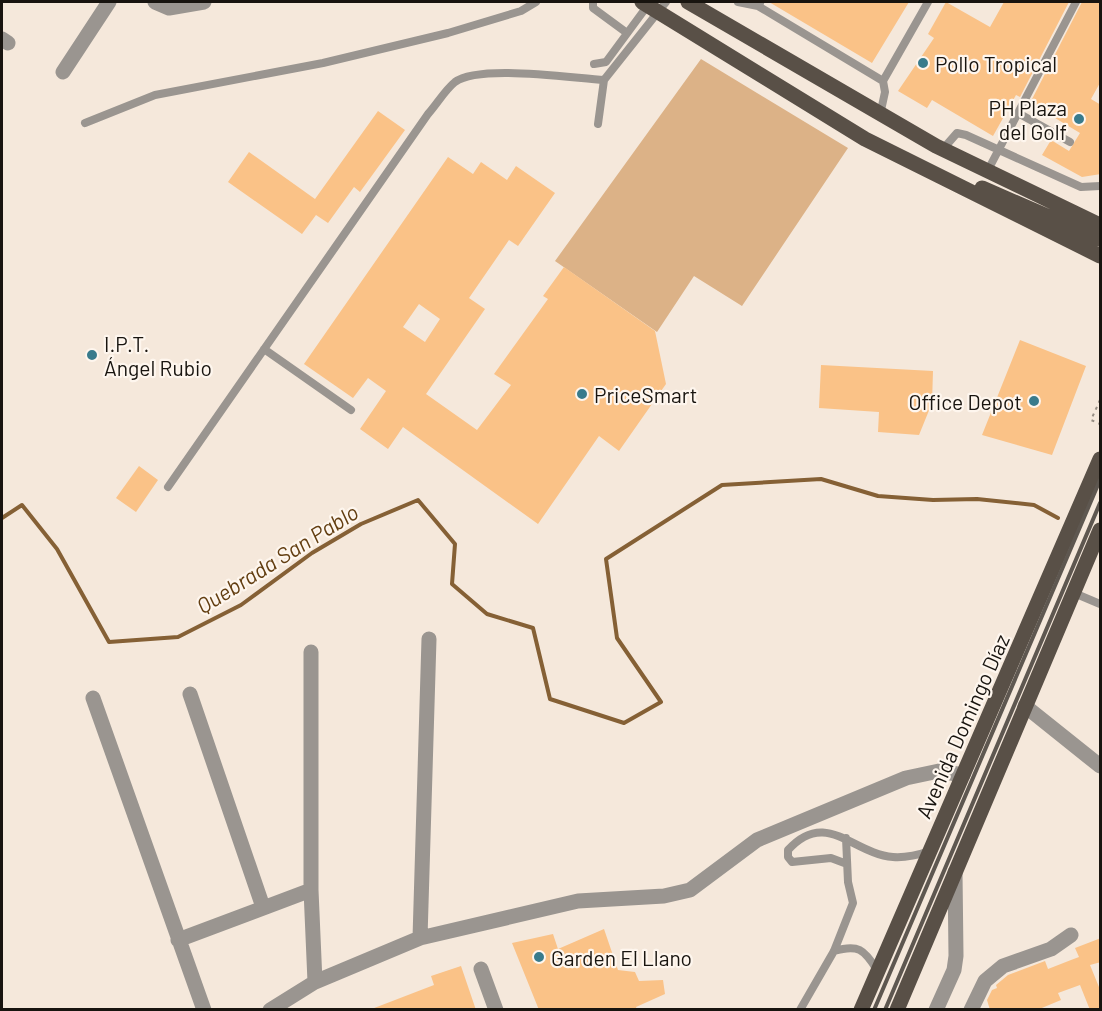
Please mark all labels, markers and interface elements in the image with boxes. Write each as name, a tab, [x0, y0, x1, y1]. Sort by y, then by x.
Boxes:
place label: Pollo Tropical	[935, 51, 1057, 76]
marker: Pollo Tropical	[916, 56, 930, 70]
place label: PH Plaza del Golf	[989, 95, 1067, 144]
marker: PH Plaza del Golf	[1072, 112, 1086, 126]
place label: I.P.T. Ángel Rubio	[104, 331, 212, 380]
marker: I.P.T. Ángel Rubio	[85, 348, 99, 362]
place label: PriceSmart	[594, 382, 697, 407]
marker: PriceSmart	[575, 387, 589, 401]
place label: Office Depot	[908, 389, 1022, 414]
marker: Office Depot	[1027, 394, 1041, 408]
water label: Quebrada San Pablo	[191, 498, 363, 618]
street label: Avenida Domingo Díaz	[910, 630, 1014, 822]
place label: Garden El Llano	[551, 945, 692, 970]
marker: Garden El Llano	[532, 950, 546, 964]

